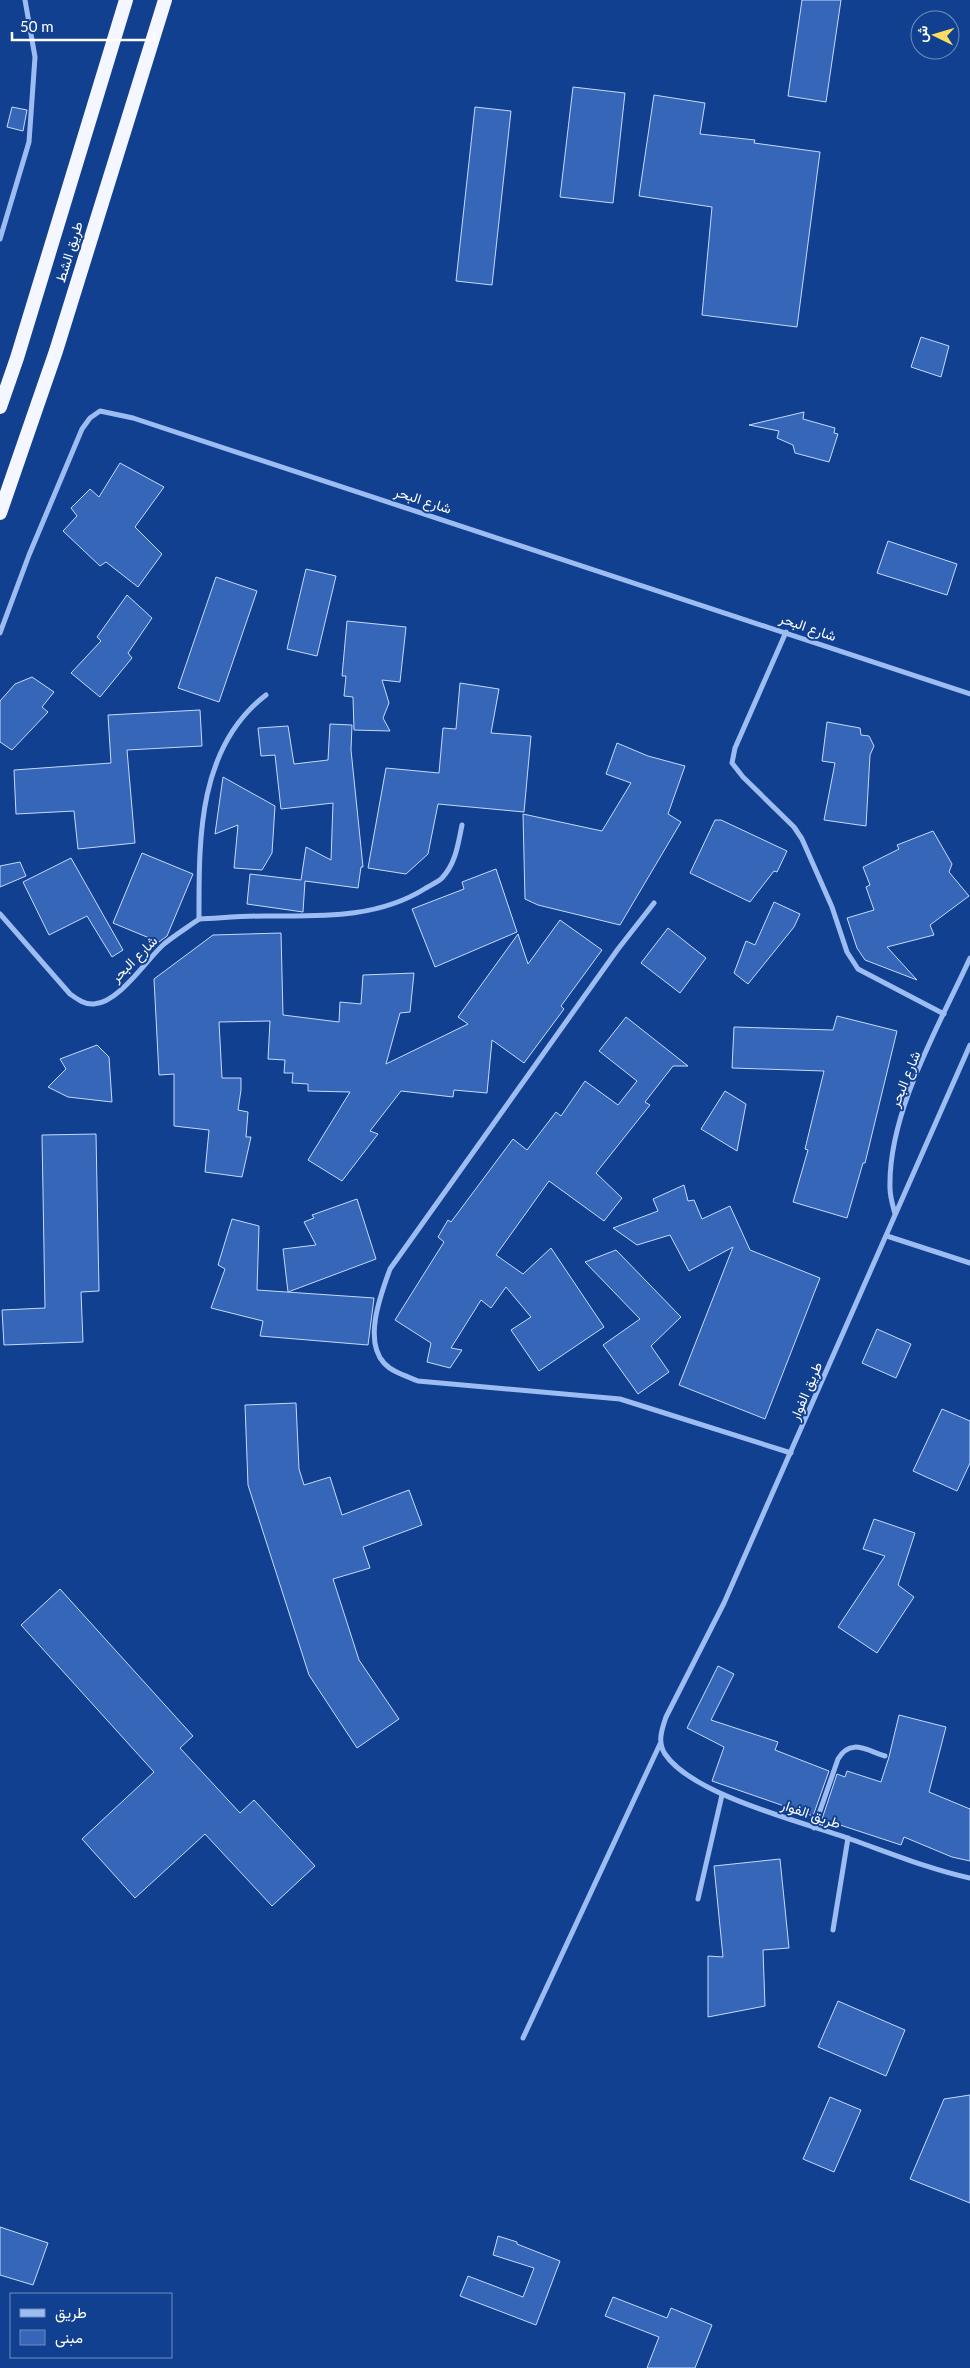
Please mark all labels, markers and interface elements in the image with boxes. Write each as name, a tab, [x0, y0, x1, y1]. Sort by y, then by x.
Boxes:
scale bar	[12, 10, 155, 42]
north arrow	[910, 10, 960, 60]
text: 50 m	[20, 17, 54, 35]
text: ش	[912, 25, 932, 43]
street label: طريق الشط	[51, 219, 87, 285]
street label: شارع البحر	[391, 482, 454, 520]
street label: شارع البحر	[776, 609, 839, 647]
street label: شارع البحر	[106, 932, 163, 988]
street label: شارع البحر	[885, 1048, 926, 1111]
street label: طريق الفوار	[785, 1359, 826, 1424]
street label: طريق الفوار	[778, 1795, 843, 1833]
legend	[10, 2293, 172, 2358]
text: طريق	[55, 2303, 87, 2323]
text: مبنى	[55, 2328, 83, 2348]

